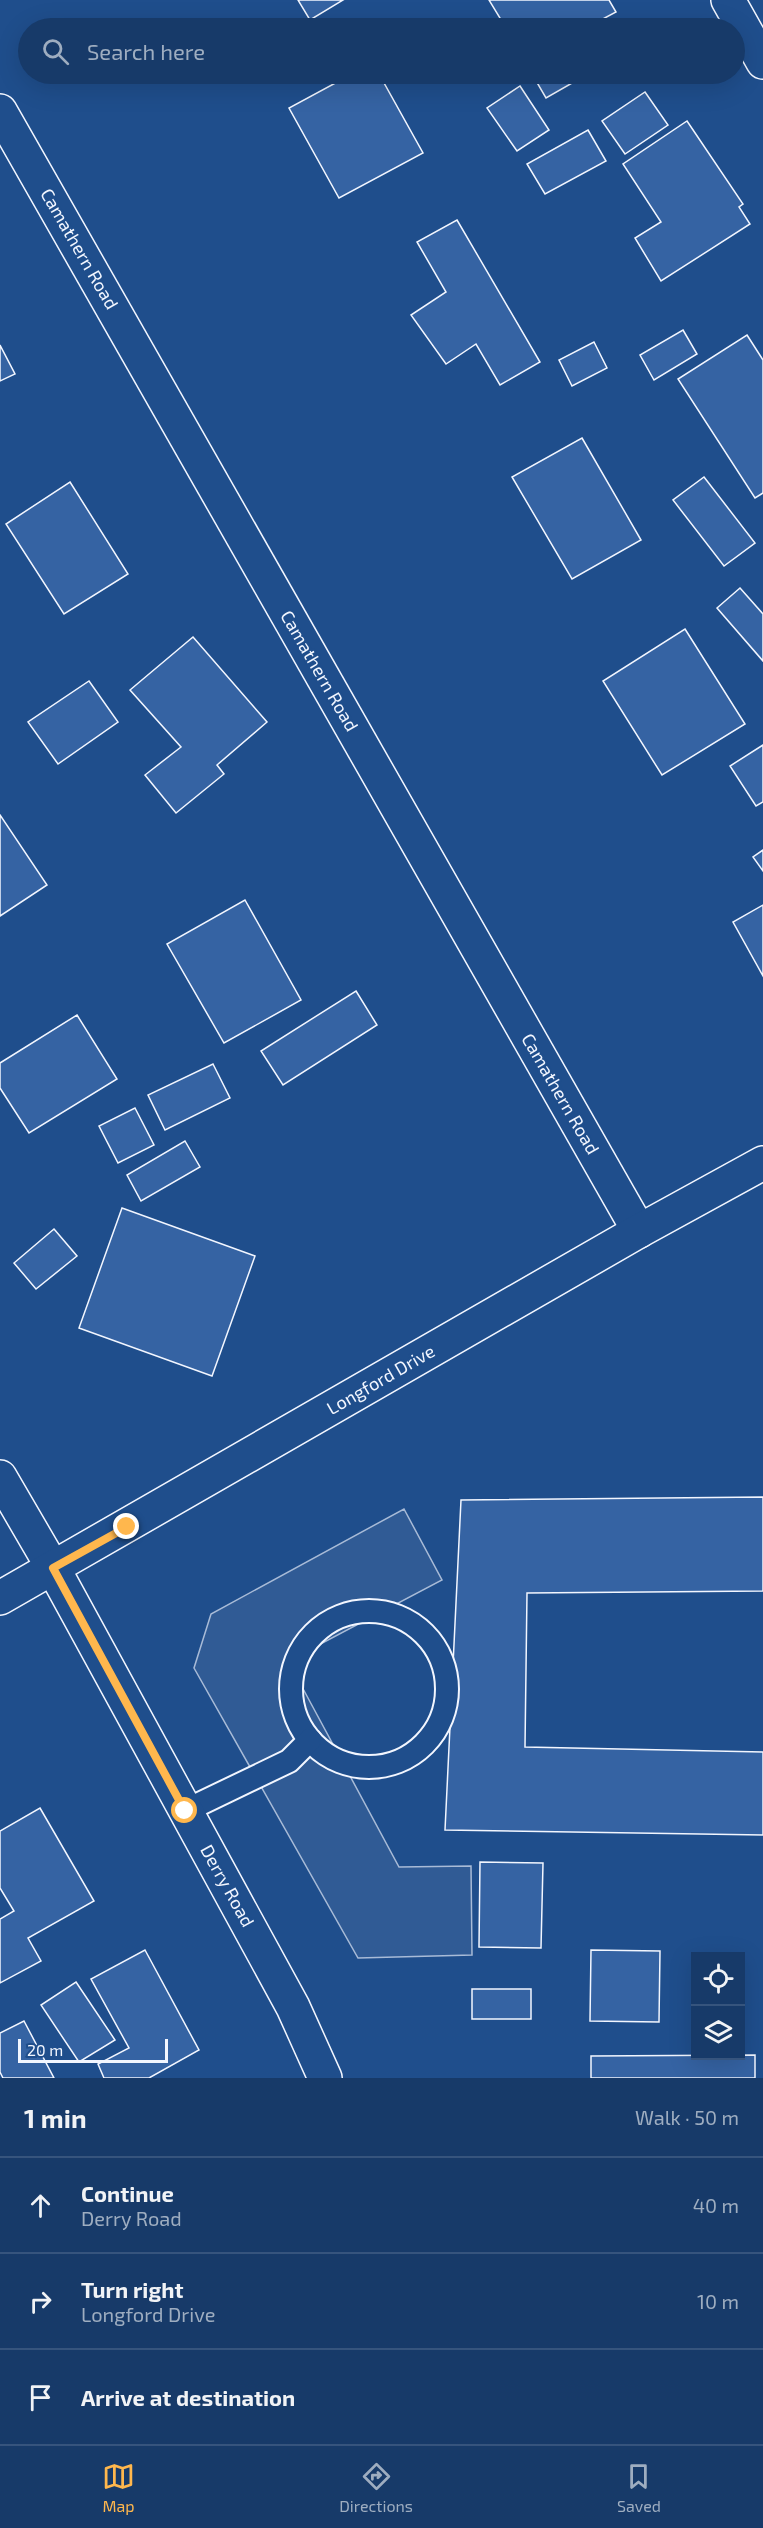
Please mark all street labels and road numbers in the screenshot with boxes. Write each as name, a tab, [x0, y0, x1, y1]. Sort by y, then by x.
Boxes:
street label: Camathern Road	[36, 184, 123, 313]
street label: Camathern Road	[276, 606, 363, 735]
street label: Camathern Road	[517, 1029, 604, 1158]
street label: Longford Drive	[323, 1339, 438, 1419]
street label: Derry Road	[196, 1841, 259, 1930]

